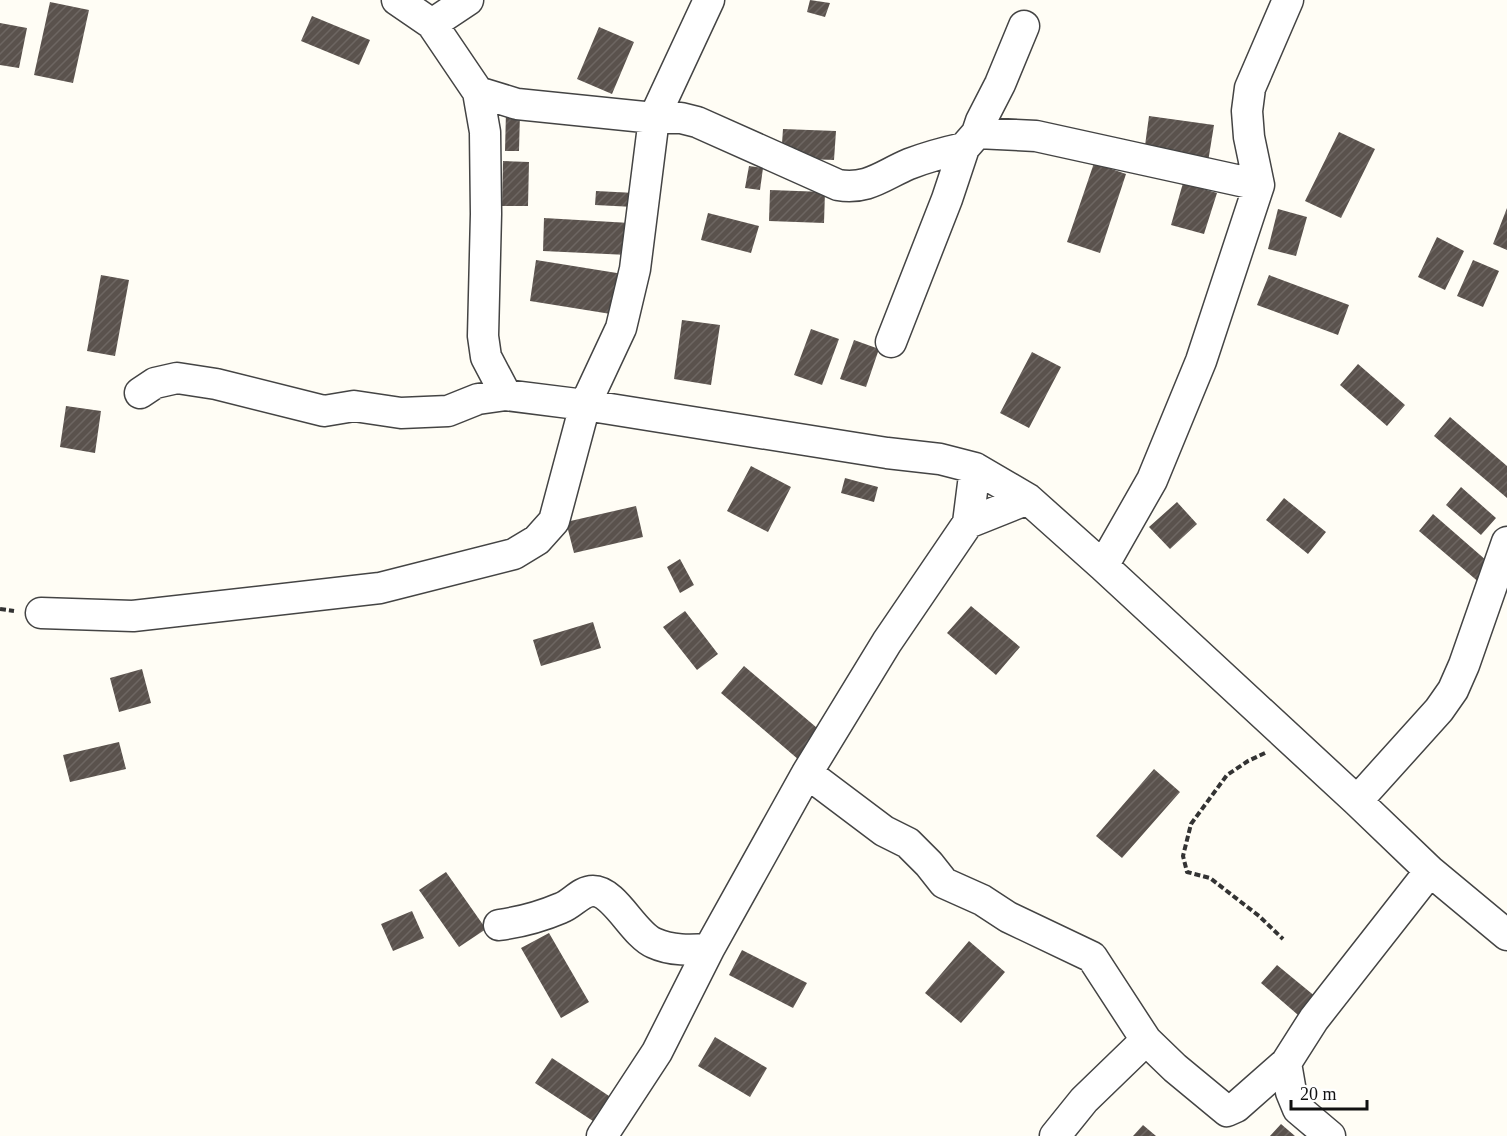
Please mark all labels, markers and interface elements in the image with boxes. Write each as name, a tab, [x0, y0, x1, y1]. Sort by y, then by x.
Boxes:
scale bar	[1291, 1073, 1368, 1111]
text: 20 m	[1300, 1084, 1337, 1104]

